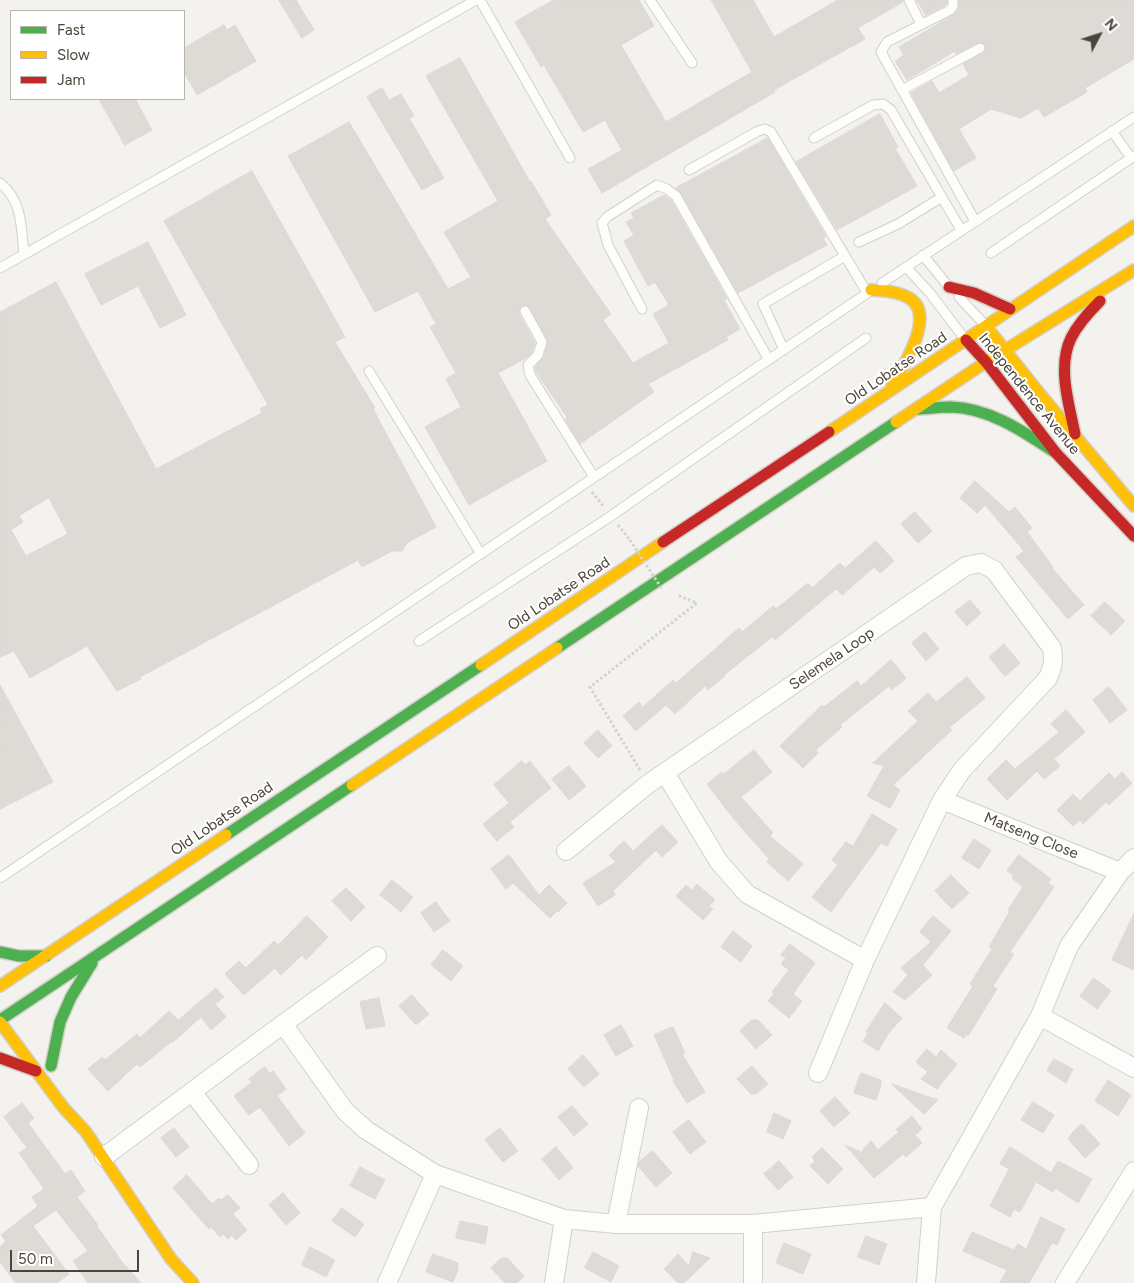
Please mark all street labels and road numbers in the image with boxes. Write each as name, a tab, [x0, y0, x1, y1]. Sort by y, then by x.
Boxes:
street label: Old Lobatse Road	[841, 328, 951, 410]
street label: Independence Avenue	[975, 330, 1083, 458]
street label: Old Lobatse Road	[504, 553, 614, 635]
street label: Selemela Loop	[786, 624, 878, 694]
street label: Old Lobatse Road	[167, 778, 277, 860]
street label: Matseng Close	[981, 809, 1081, 863]

